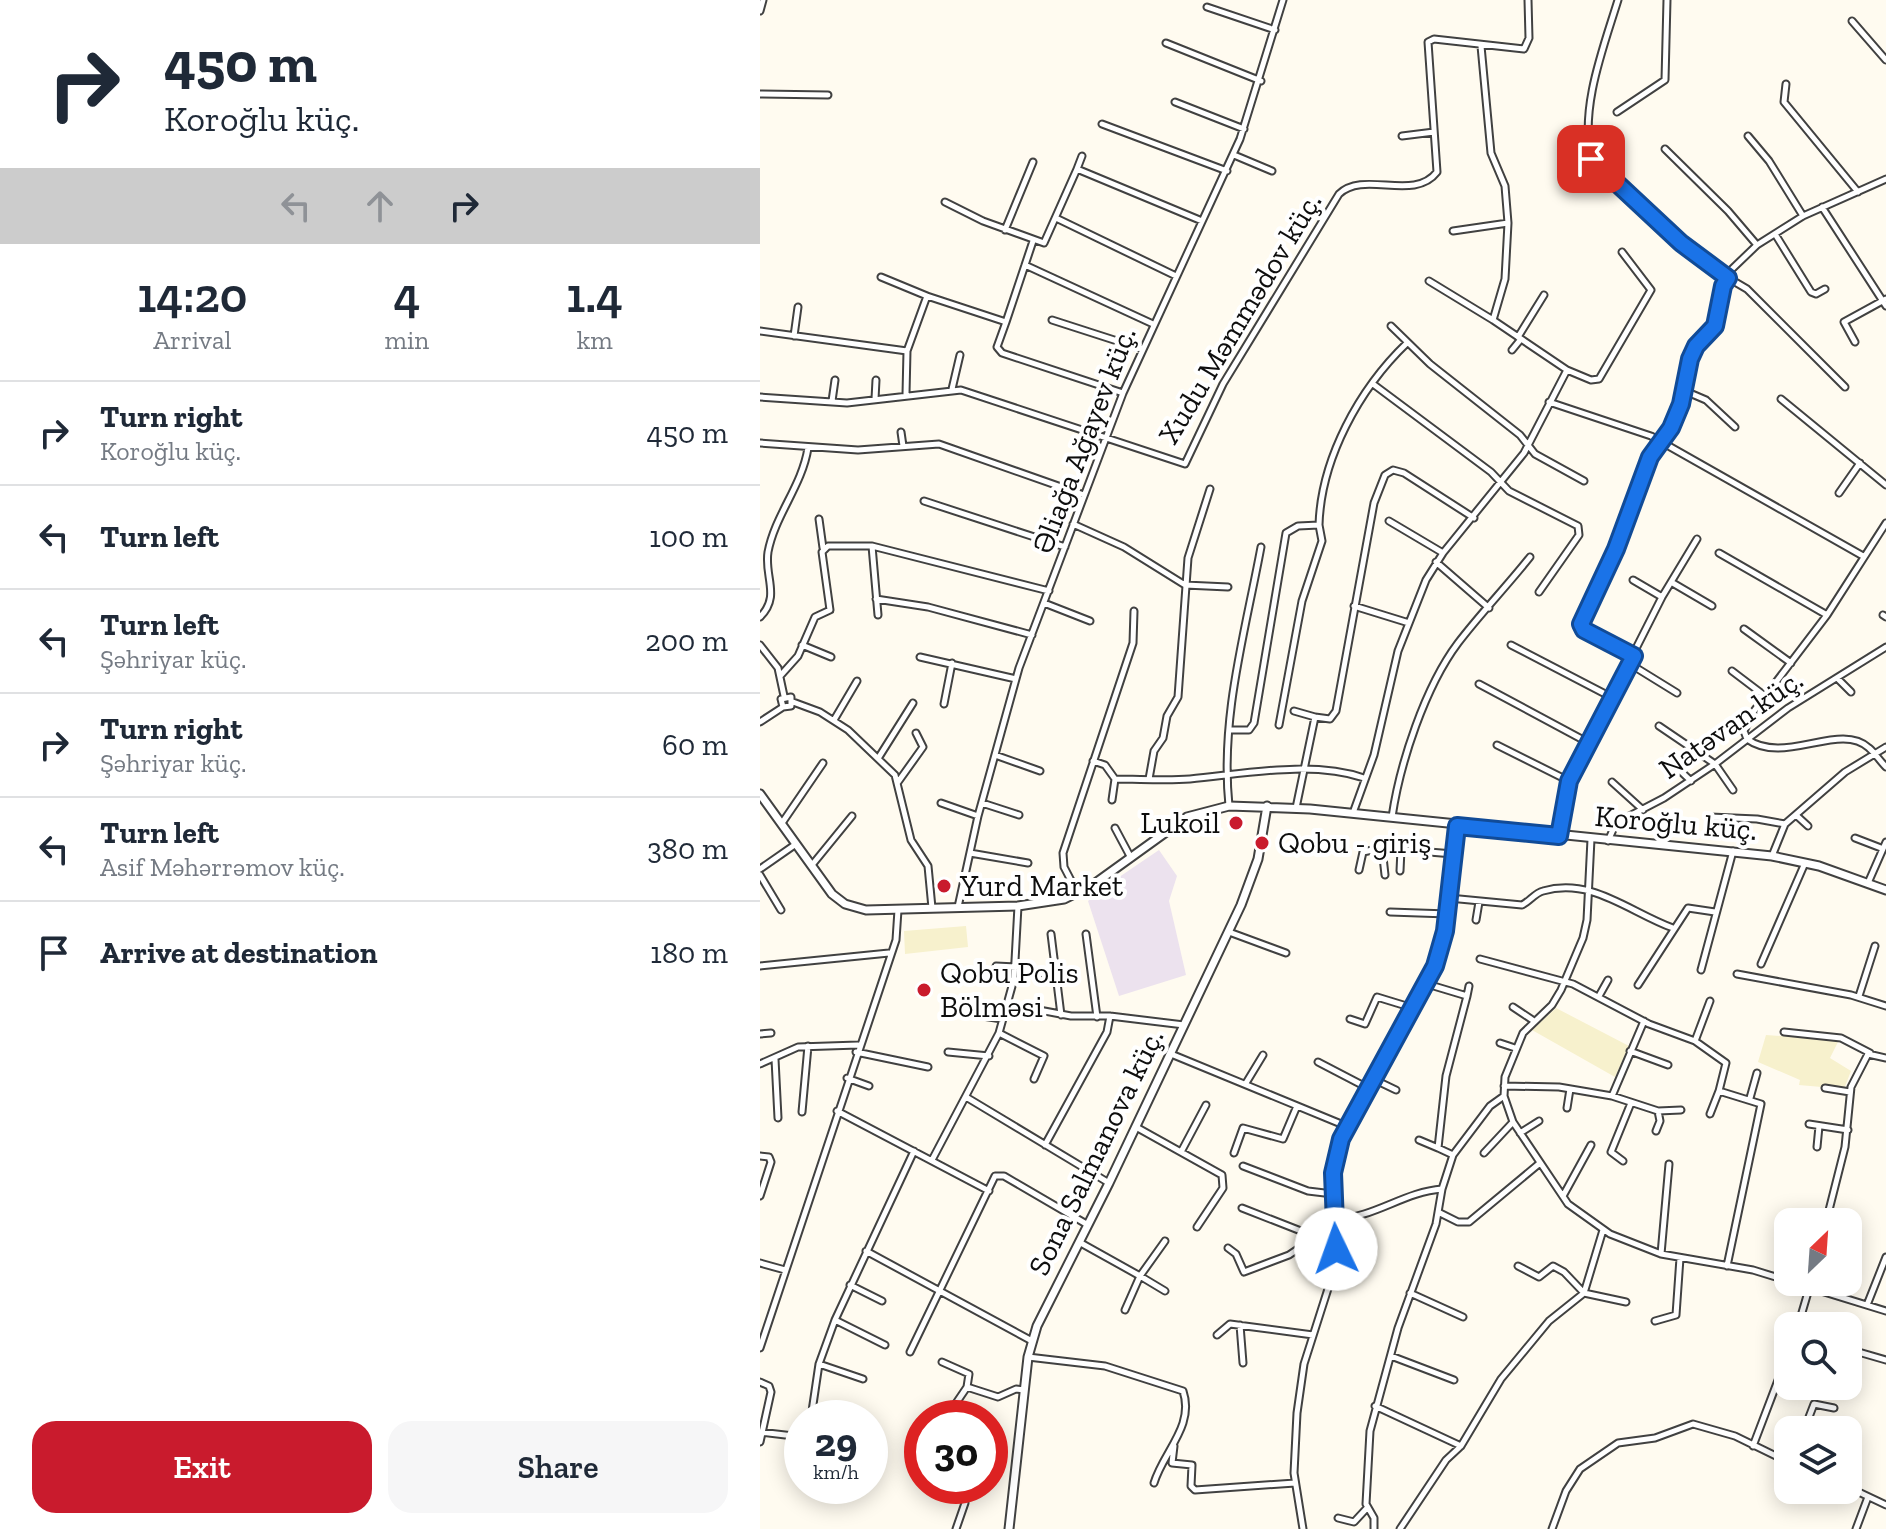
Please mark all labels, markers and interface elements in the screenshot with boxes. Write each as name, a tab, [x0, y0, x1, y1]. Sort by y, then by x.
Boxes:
text: 450 m	[164, 29, 317, 96]
icon: right	[32, 32, 136, 136]
text: Koroğlu küç.	[164, 97, 359, 140]
pin	[1557, 125, 1625, 193]
icon: arrive	[1569, 137, 1613, 181]
icon: left	[274, 184, 318, 228]
icon: ahead	[358, 184, 402, 228]
icon: right	[442, 184, 486, 228]
street label: Xudu Məmmədov küç.	[1151, 186, 1329, 450]
text: 14:20	[137, 267, 247, 324]
text: 4	[394, 267, 420, 324]
text: 1.4	[566, 267, 623, 324]
street label: Əliağa Ağayev küç.	[1024, 322, 1144, 558]
text: Arrival	[153, 324, 231, 356]
text: min	[385, 324, 429, 356]
text: km	[577, 324, 613, 356]
text: Turn right	[100, 399, 242, 435]
icon: right	[32, 411, 76, 455]
text: 450 m	[646, 415, 728, 451]
text: Koroğlu küç.	[100, 435, 241, 467]
icon: left	[32, 515, 76, 559]
text: Turn left	[100, 519, 219, 555]
text: 100 m	[649, 519, 728, 555]
text: Turn left	[100, 607, 219, 643]
icon: left	[32, 619, 76, 663]
text: 200 m	[645, 623, 728, 659]
text: Şəhriyar küç.	[100, 643, 246, 675]
street label: Natəvan küç.	[1652, 661, 1810, 787]
text: Turn right	[100, 711, 242, 747]
icon: right	[32, 723, 76, 767]
text: 60 m	[662, 727, 728, 763]
text: Şəhriyar küç.	[100, 747, 246, 779]
street label: Koroğlu küç.	[1593, 798, 1759, 848]
place label: Lukoil	[1140, 805, 1220, 841]
marker: Lukoil	[1227, 814, 1245, 832]
text: Turn left	[100, 815, 219, 851]
place label: Qobu - giriş	[1278, 825, 1431, 861]
icon: left	[32, 827, 76, 871]
text: 380 m	[647, 831, 728, 867]
marker: Qobu - giriş	[1253, 834, 1271, 852]
text: Asif Məhərrəmov küç.	[100, 851, 345, 883]
place label: Yurd Market	[959, 868, 1123, 904]
marker: Yurd Market	[935, 877, 953, 895]
icon: arrive	[32, 931, 76, 975]
text: Arrive at destination	[100, 935, 377, 971]
text: 180 m	[650, 935, 728, 971]
place label: Qobu Polis Bölməsi	[940, 955, 1079, 1025]
marker: Qobu Polis Bölməsi	[915, 981, 933, 999]
street label: Sona Salmanova küç.	[1021, 1023, 1171, 1281]
position arrow	[1294, 1207, 1378, 1291]
north arrow	[1774, 1208, 1862, 1296]
map controls	[1774, 1208, 1862, 1504]
button: search	[1774, 1312, 1862, 1400]
speed limit sign: 30	[904, 1400, 1008, 1504]
button: layers	[1774, 1416, 1862, 1504]
text: 29	[815, 1418, 857, 1466]
button: Exit	[32, 1421, 372, 1513]
button: Share	[388, 1421, 728, 1513]
text: km/h	[813, 1460, 859, 1484]

